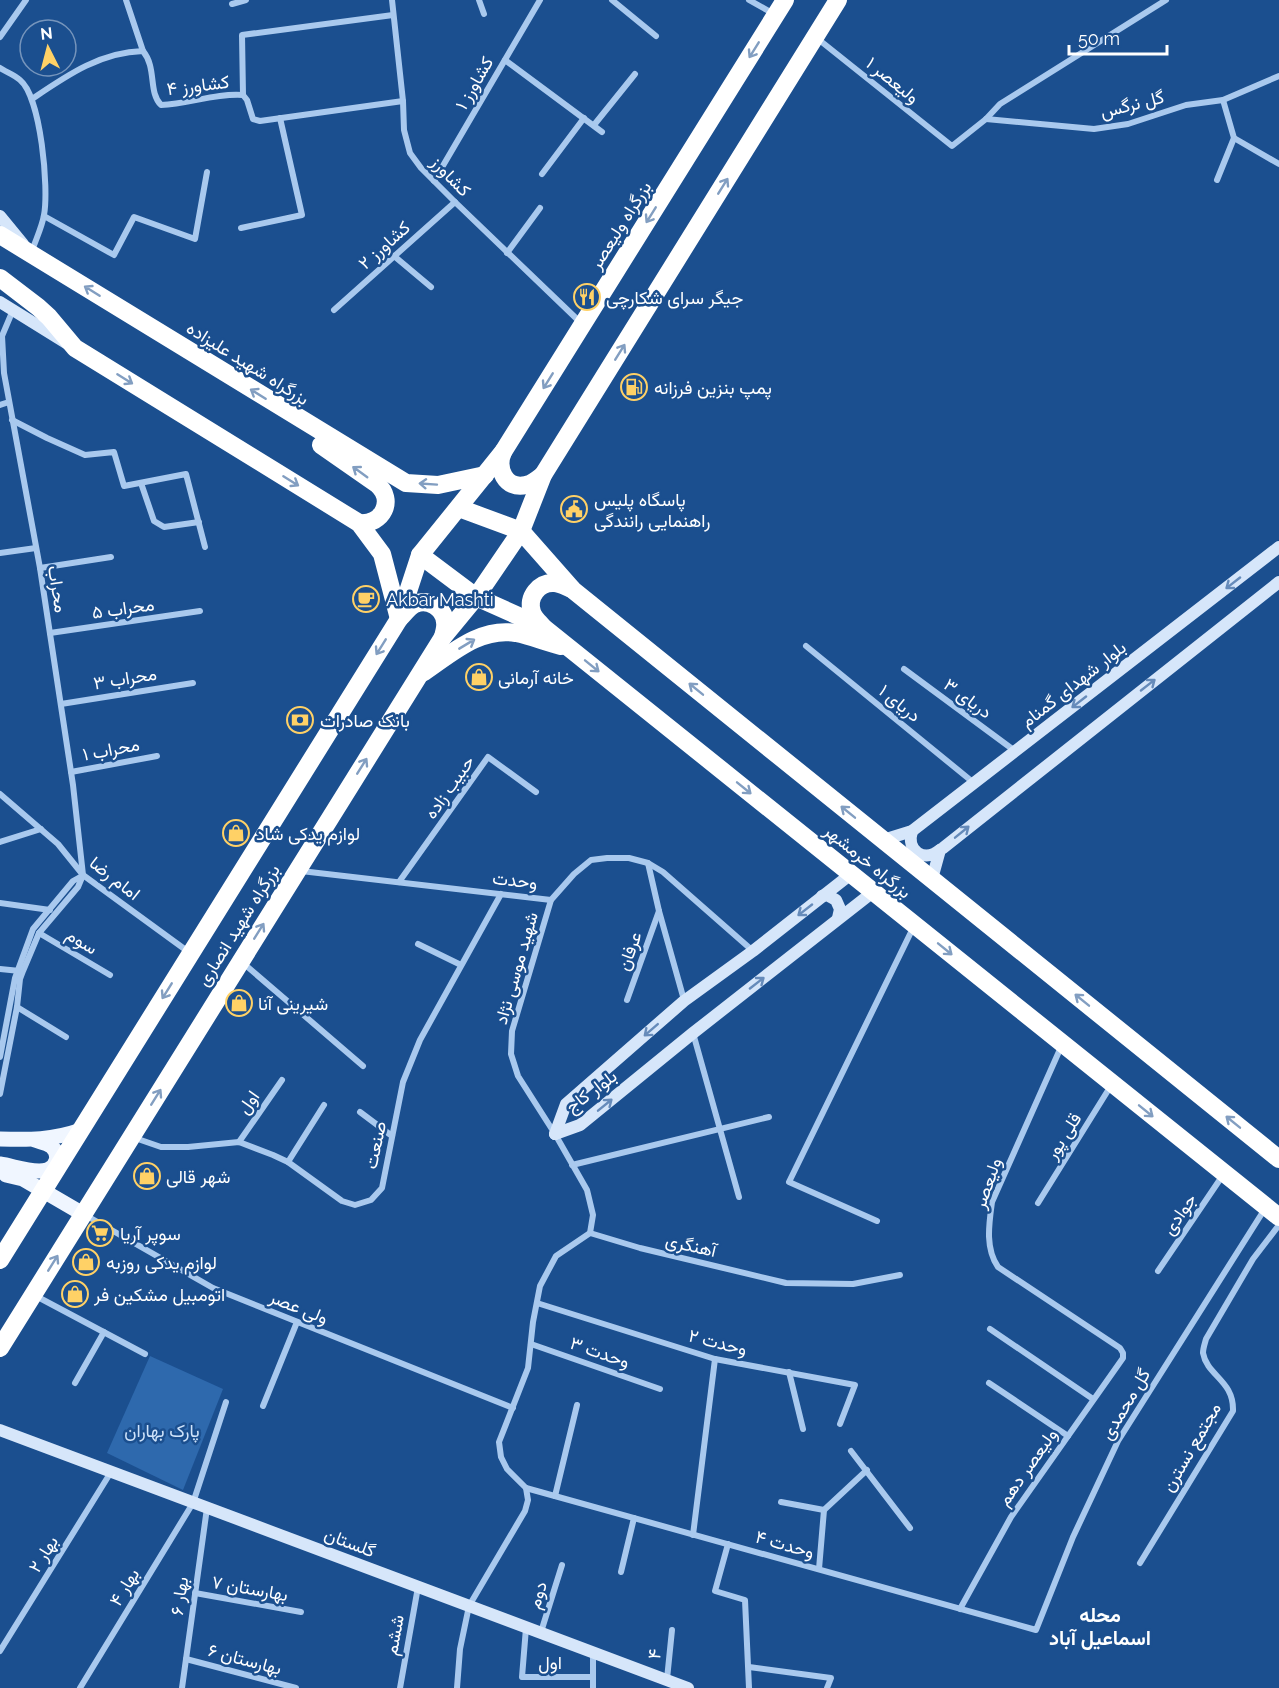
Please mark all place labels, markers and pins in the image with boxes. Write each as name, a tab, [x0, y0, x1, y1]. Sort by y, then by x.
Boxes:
restaurant icon: جیگر سرای شکارچی	[572, 282, 602, 312]
place label: جیگر سرای شکارچی	[606, 287, 743, 310]
fuel station icon: پمپ بنزین فرزانه	[619, 372, 649, 402]
place label: پمپ بنزین فرزانه	[654, 377, 772, 400]
place label: پاسگاه پلیس راهنمایی رانندگی	[594, 489, 710, 532]
public building icon: پاسگاه پلیس راهنمایی رانندگی	[559, 494, 589, 524]
cafe icon: Akbar Mashti	[351, 584, 381, 614]
place label: Akbar Mashti	[386, 589, 494, 610]
shop icon: خانه آرمانی	[464, 662, 494, 692]
place label: خانه آرمانی	[498, 667, 574, 689]
bank icon: بانک صادرات	[285, 705, 315, 735]
place label: بانک صادرات	[320, 710, 410, 732]
shop icon: لوازم یدکی شاد	[221, 818, 251, 848]
place label: لوازم یدکی شاد	[256, 823, 360, 846]
shop icon: شیرینی آنا	[224, 988, 254, 1018]
place label: شیرینی آنا	[258, 993, 328, 1015]
shop icon: شهر قالی	[132, 1161, 162, 1191]
place label: شهر قالی	[166, 1166, 231, 1188]
supermarket icon: سوپر آریا	[85, 1218, 115, 1248]
place label: سوپر آریا	[120, 1223, 181, 1246]
shop icon: لوازم یدکی روزبه	[71, 1247, 101, 1277]
place label: لوازم یدکی روزبه	[106, 1252, 217, 1275]
shop icon: اتومبیل مشکین فر	[60, 1279, 90, 1309]
place label: اتومبیل مشکین فر	[93, 1284, 225, 1306]

